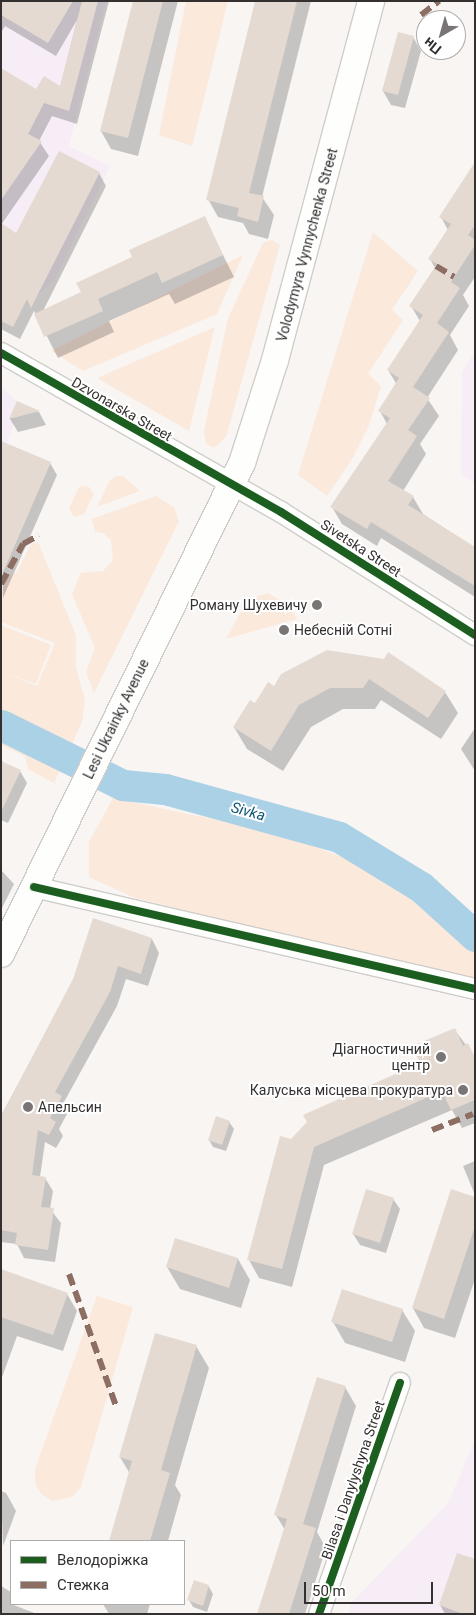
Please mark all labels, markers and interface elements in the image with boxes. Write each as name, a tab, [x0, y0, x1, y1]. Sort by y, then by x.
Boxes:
north arrow	[416, 10, 466, 60]
text: Пн	[420, 34, 444, 58]
street label: Volodymyra Vynnychenka Street	[273, 146, 341, 344]
street label: Dzvonarska Street	[69, 373, 175, 445]
street label: Sivetska Street	[318, 516, 404, 580]
place label: Роману Шухевичу	[190, 597, 307, 613]
marker: Роману Шухевичу	[311, 599, 323, 611]
place label: Небесній Сотні	[294, 622, 392, 638]
marker: Небесній Сотні	[278, 624, 290, 636]
street label: Lesi Ukrainky Avenue	[80, 656, 152, 782]
water label: Sivka	[229, 799, 267, 825]
place label: Діагностичний центр	[333, 1041, 430, 1074]
marker: Діагностичний центр	[434, 1050, 448, 1064]
place label: Калуська місцева прокуратура	[250, 1082, 453, 1098]
marker: Калуська місцева прокуратура	[457, 1084, 469, 1096]
place label: Апельсин	[38, 1099, 102, 1115]
marker: Апельсин	[22, 1101, 34, 1113]
street label: Bilasa i Danylyshyna Street	[318, 1398, 388, 1562]
legend	[10, 1540, 185, 1605]
text: Велодоріжка	[57, 1551, 148, 1569]
scale bar	[306, 1572, 435, 1604]
text: Стежка	[57, 1576, 109, 1594]
text: 50 m	[312, 1582, 346, 1600]

